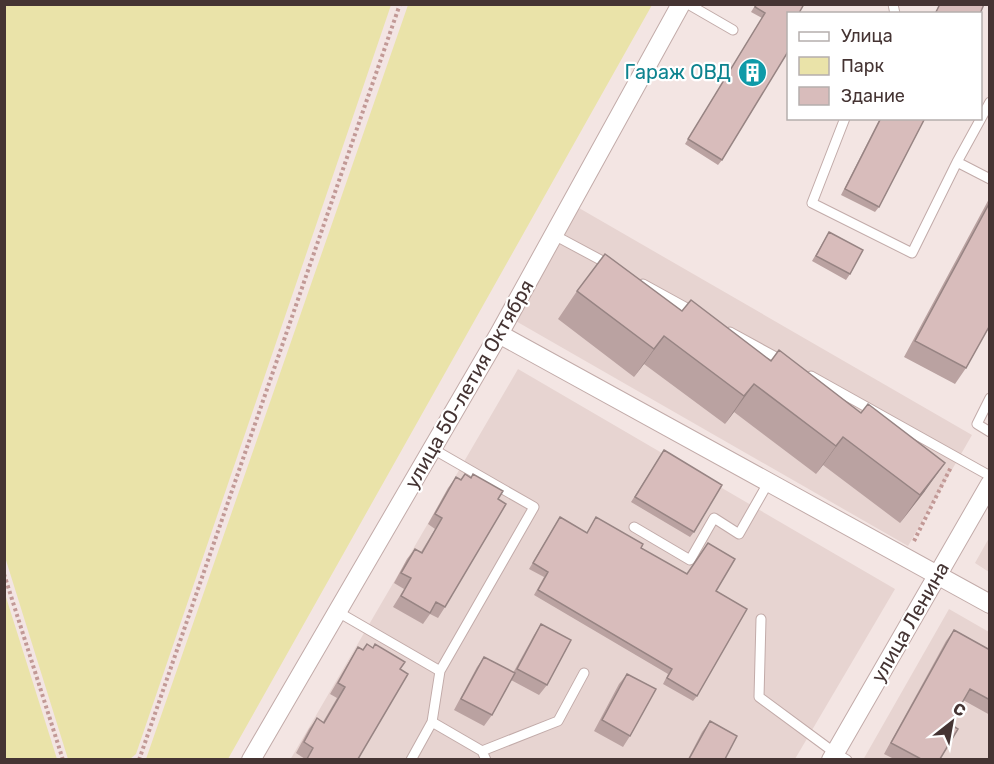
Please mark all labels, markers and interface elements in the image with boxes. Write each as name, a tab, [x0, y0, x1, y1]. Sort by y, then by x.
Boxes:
legend	[787, 12, 982, 120]
text: Улица	[841, 25, 893, 47]
text: Парк	[841, 55, 885, 77]
building icon: Гараж ОВД	[736, 56, 768, 88]
place label: Гараж ОВД	[625, 60, 731, 84]
text: Здание	[841, 85, 905, 107]
street label: улица 50-летия Октября	[399, 275, 539, 493]
street label: улица Ленина	[866, 557, 954, 687]
north arrow	[922, 692, 982, 752]
text: С	[950, 699, 969, 721]

